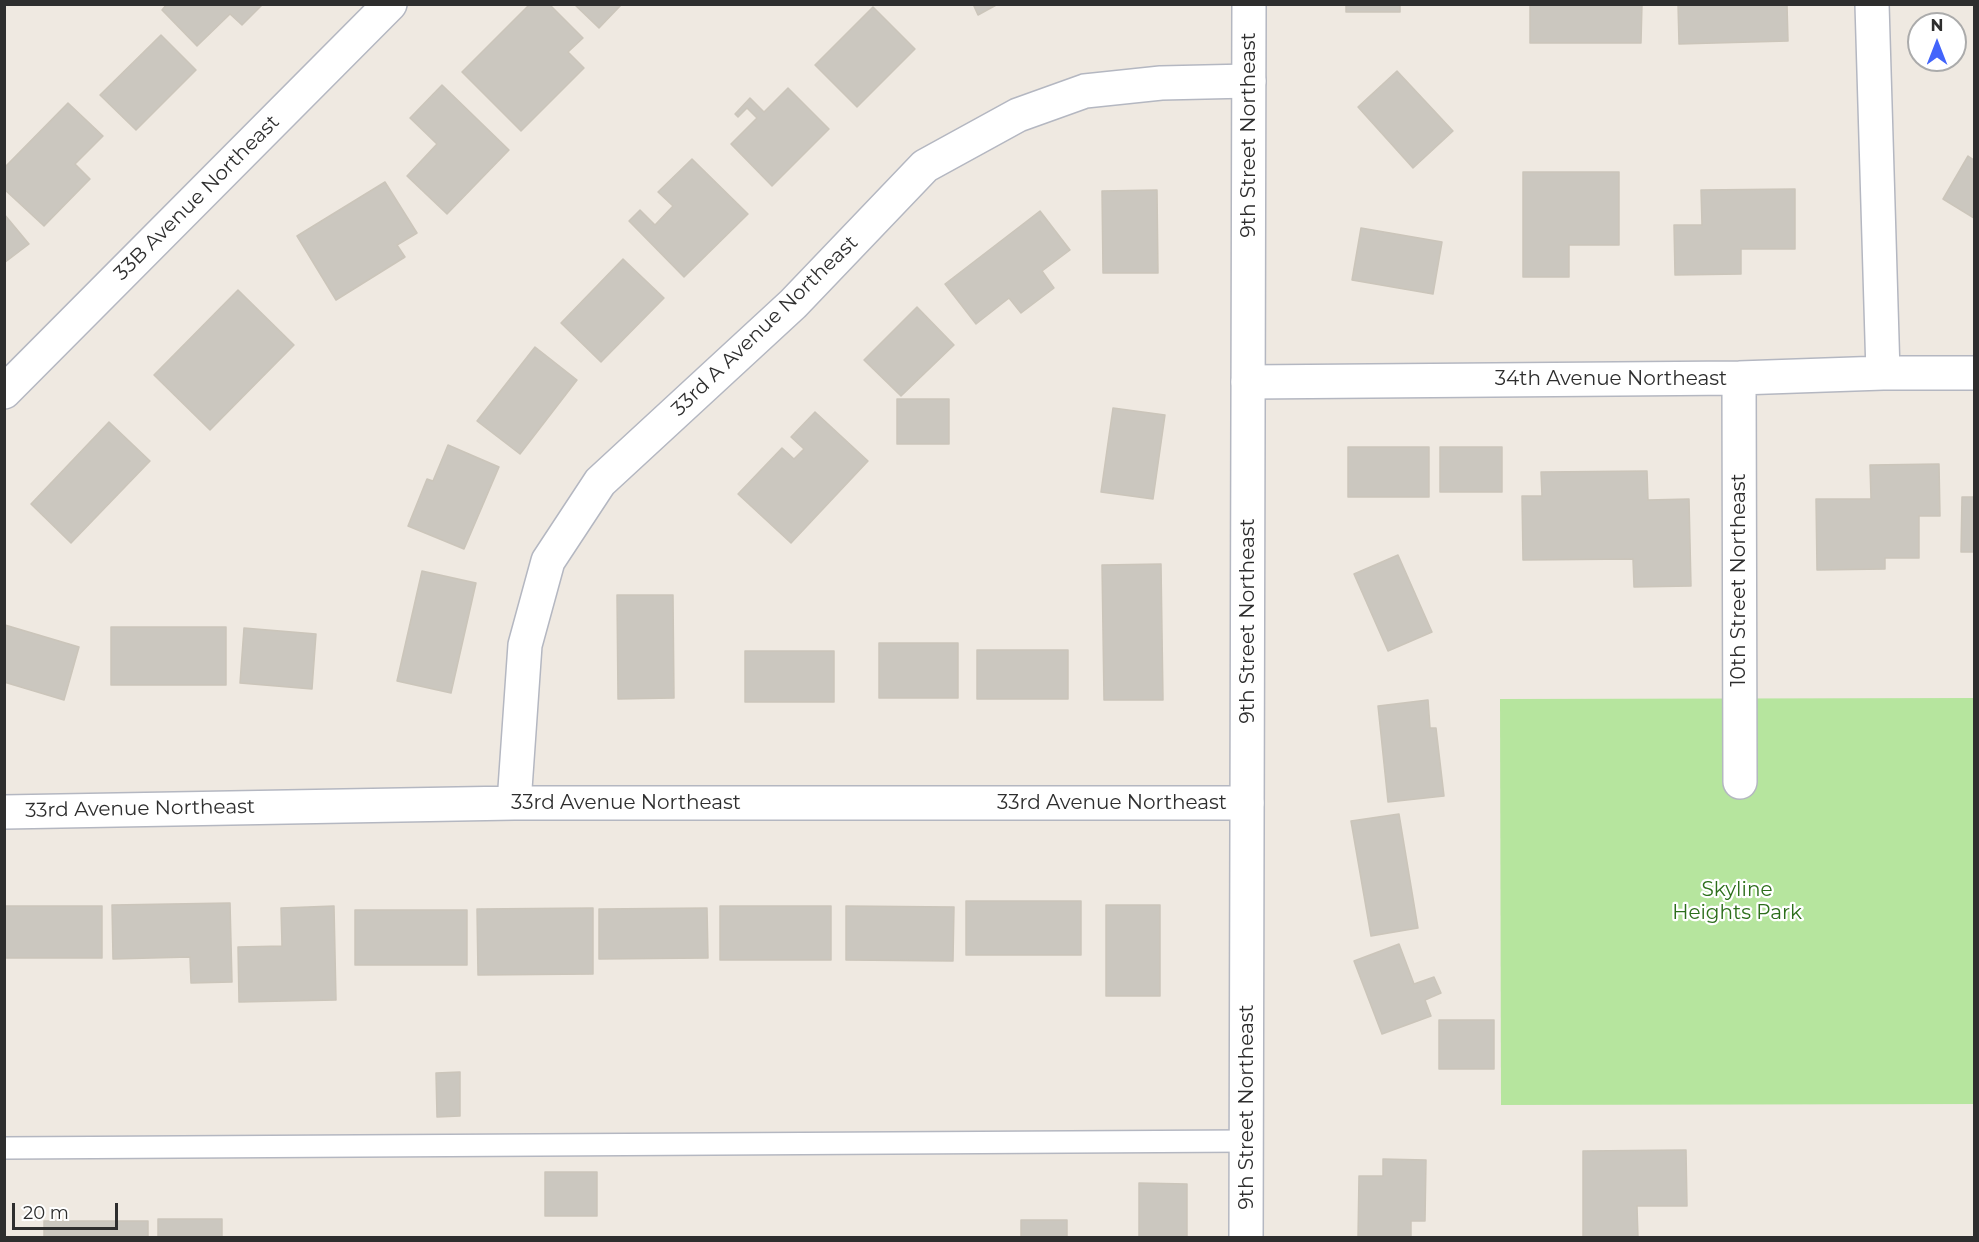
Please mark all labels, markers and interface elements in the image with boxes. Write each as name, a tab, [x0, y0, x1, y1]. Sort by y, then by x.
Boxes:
north arrow	[1907, 12, 1967, 72]
text: N	[1931, 16, 1943, 35]
street label: 9th Street Northeast	[1237, 32, 1261, 238]
street label: 33B Avenue Northeast	[109, 110, 285, 286]
street label: 33rd A Avenue Northeast	[667, 231, 863, 421]
street label: 34th Avenue Northeast	[1495, 367, 1727, 391]
street label: 10th Street Northeast	[1727, 473, 1751, 687]
street label: 9th Street Northeast	[1236, 518, 1260, 724]
street label: 33rd Avenue Northeast	[511, 791, 741, 815]
street label: 33rd Avenue Northeast	[997, 791, 1227, 815]
street label: 33rd Avenue Northeast	[25, 795, 255, 823]
park label: Skyline Heights Park	[1672, 878, 1802, 925]
street label: 9th Street Northeast	[1235, 1004, 1259, 1210]
scale bar	[15, 1191, 122, 1229]
text: 20 m	[23, 1202, 69, 1224]

